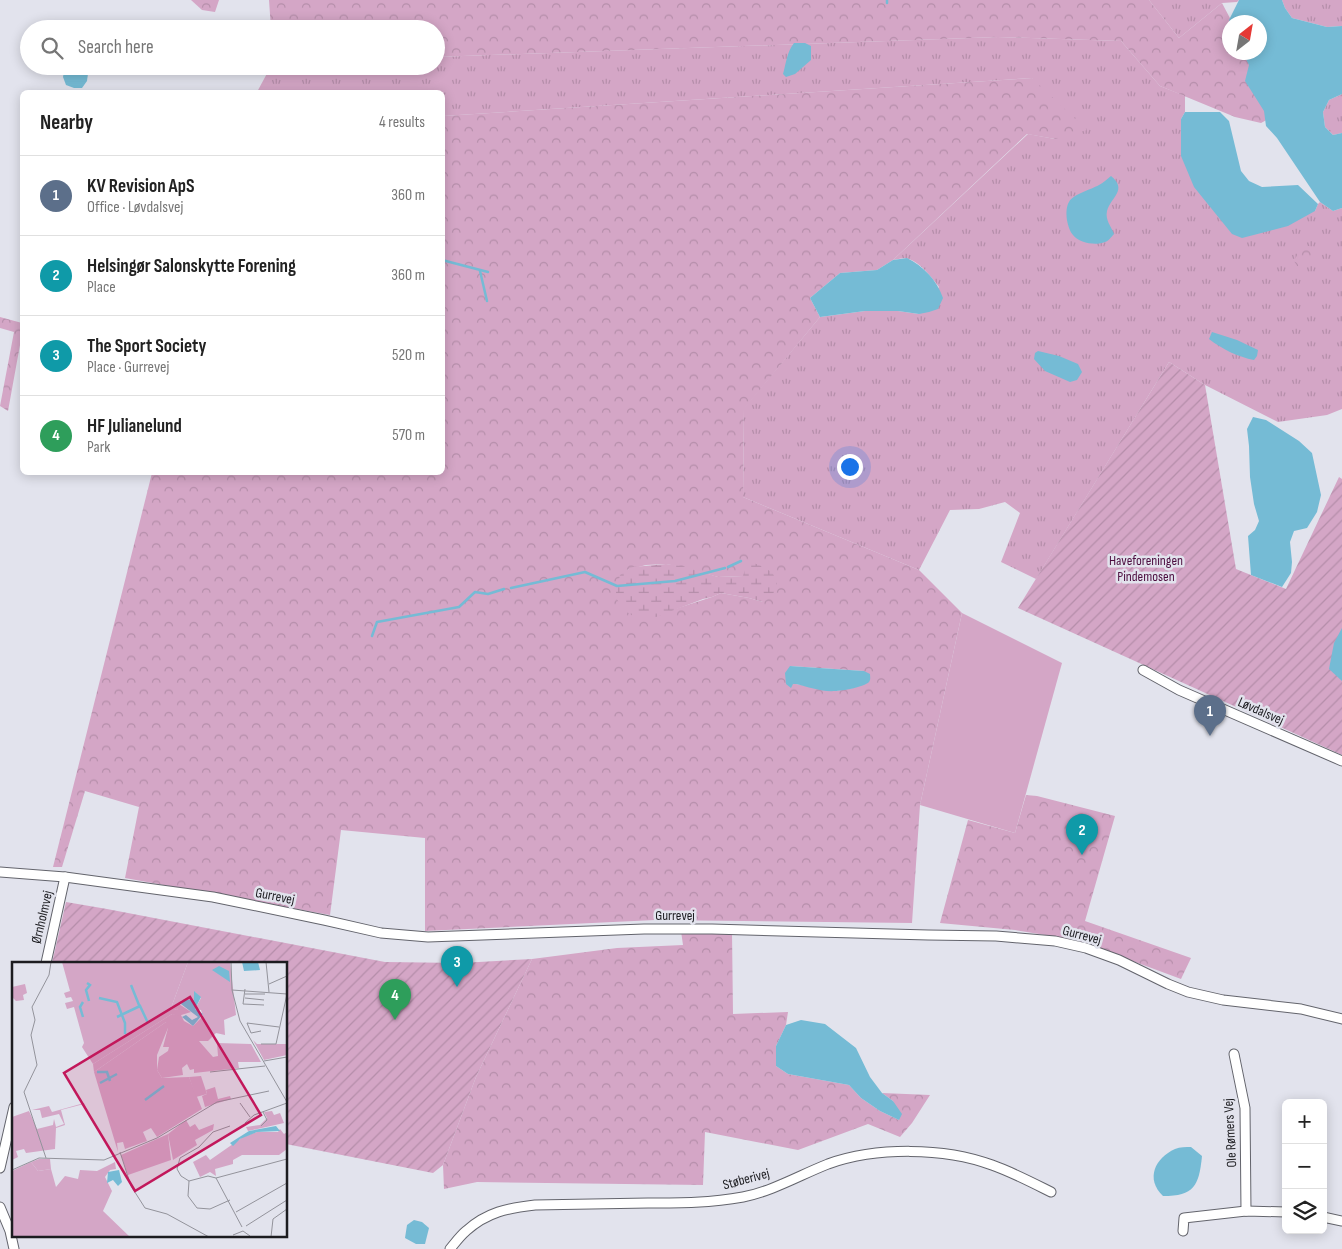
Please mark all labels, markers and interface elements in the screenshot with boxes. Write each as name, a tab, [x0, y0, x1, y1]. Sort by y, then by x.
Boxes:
north arrow	[1222, 15, 1267, 60]
search box	[20, 20, 445, 75]
icon: search	[38, 34, 66, 62]
text: Search here	[78, 36, 154, 59]
text: Nearby	[40, 110, 93, 135]
text: 4 results	[379, 113, 425, 132]
text: KV Revision ApS	[87, 175, 195, 198]
text: 1	[53, 186, 59, 205]
text: 360 m	[391, 186, 425, 205]
text: Office · Løvdalsvej	[87, 198, 183, 217]
text: Helsingør Salonskytte Forening	[87, 255, 296, 278]
text: 2	[52, 266, 60, 285]
text: 360 m	[391, 266, 425, 285]
text: Place	[87, 278, 116, 297]
text: The Sport Society	[87, 335, 206, 358]
text: 3	[52, 346, 60, 365]
text: 520 m	[392, 346, 425, 365]
text: Place · Gurrevej	[87, 358, 169, 377]
text: HF Julianelund	[87, 415, 182, 438]
text: 4	[52, 426, 60, 445]
text: 570 m	[392, 426, 425, 445]
text: Park	[87, 438, 110, 457]
your location	[837, 454, 863, 480]
park label: Haveforeningen Pindemosen	[1109, 552, 1183, 585]
street label: Løvdalsvej	[1235, 693, 1287, 729]
pin: 1	[1194, 695, 1226, 736]
pin: 2	[1066, 814, 1098, 855]
street label: Gurrevej	[254, 884, 296, 908]
street label: Ørnholmvej	[28, 889, 56, 945]
street label: Gurrevej	[655, 907, 695, 924]
street label: Gurrevej	[1061, 922, 1103, 948]
pin: 3	[441, 946, 473, 987]
inset map	[12, 962, 288, 1236]
pin: 4	[379, 979, 411, 1020]
street label: Ole Rømers Vej	[1220, 1098, 1240, 1168]
map controls	[1282, 1099, 1327, 1234]
button: +	[1282, 1099, 1327, 1144]
button: −	[1282, 1144, 1327, 1189]
street label: Støberivej	[721, 1165, 771, 1193]
button: layers	[1282, 1189, 1327, 1234]

